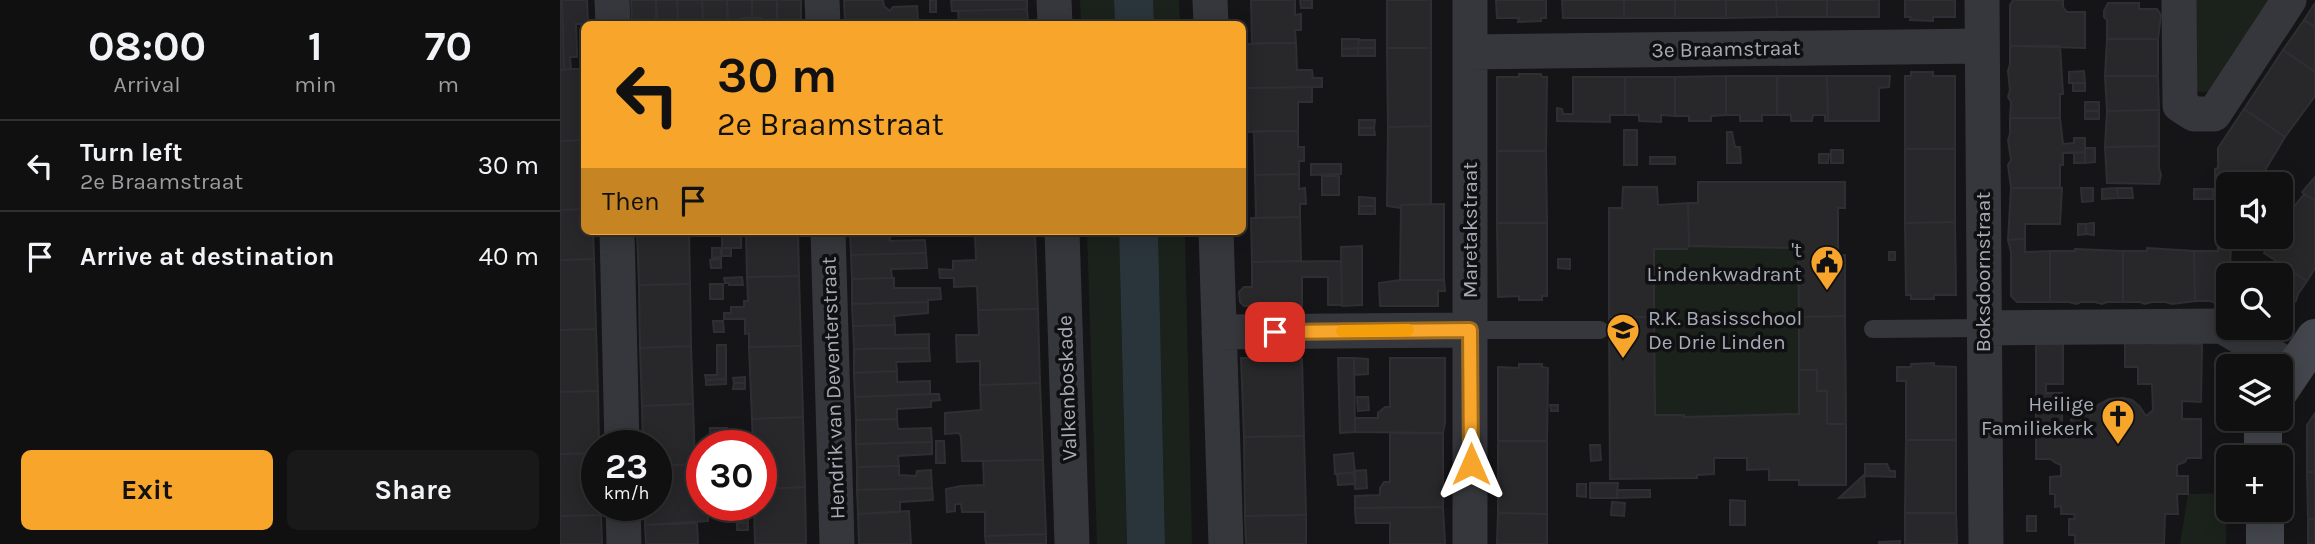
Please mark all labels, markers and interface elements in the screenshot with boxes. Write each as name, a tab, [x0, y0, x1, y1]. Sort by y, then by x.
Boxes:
text: 08:00	[88, 21, 206, 71]
text: 1	[308, 21, 323, 71]
text: 70	[424, 21, 472, 71]
street label: 3e Braamstraat	[1651, 36, 1801, 62]
text: 30 m	[717, 47, 837, 104]
icon: left	[602, 49, 693, 140]
text: Arrival	[113, 71, 181, 98]
text: min	[294, 71, 336, 98]
text: m	[437, 71, 459, 98]
text: 2e Braamstraat	[717, 106, 944, 143]
text: Turn left	[80, 137, 182, 168]
icon: left	[21, 147, 59, 185]
text: 30 m	[478, 150, 539, 181]
street label: Maretakstraat	[1458, 162, 1482, 298]
text: 2e Braamstraat	[80, 168, 243, 195]
map controls	[2216, 172, 2293, 522]
button: sound	[2216, 172, 2293, 249]
icon: arrive	[674, 182, 712, 220]
text: Then	[602, 186, 660, 217]
street label: Boksdoornstraat	[1971, 192, 1995, 352]
icon: arrive	[21, 238, 59, 276]
place label: 't Lindenkwadrant	[1647, 238, 1802, 286]
text: Arrive at destination	[80, 241, 334, 272]
text: 40 m	[479, 241, 539, 272]
public building icon: 't Lindenkwadrant	[1808, 243, 1846, 292]
street label: Hendrik van Deventerstraat	[816, 256, 850, 520]
button: search	[2216, 263, 2293, 340]
pin	[1245, 302, 1305, 362]
place label: R.K. Basisschool De Drie Linden	[1648, 306, 1802, 354]
school or university icon: R.K. Basisschool De Drie Linden	[1604, 311, 1642, 360]
icon: arrive	[1256, 313, 1294, 351]
street label: Valkenboskade	[1052, 315, 1082, 461]
button: layers	[2216, 354, 2293, 431]
place label: Heilige Familiekerk	[1981, 392, 2094, 440]
church icon: Heilige Familiekerk	[2099, 397, 2137, 446]
position arrow	[1434, 427, 1508, 501]
speed limit sign: 30	[686, 430, 777, 521]
button: +	[2216, 445, 2293, 522]
text: 23	[605, 446, 648, 487]
button: Exit	[21, 450, 273, 530]
button: Share	[287, 450, 539, 530]
text: km/h	[604, 482, 649, 504]

